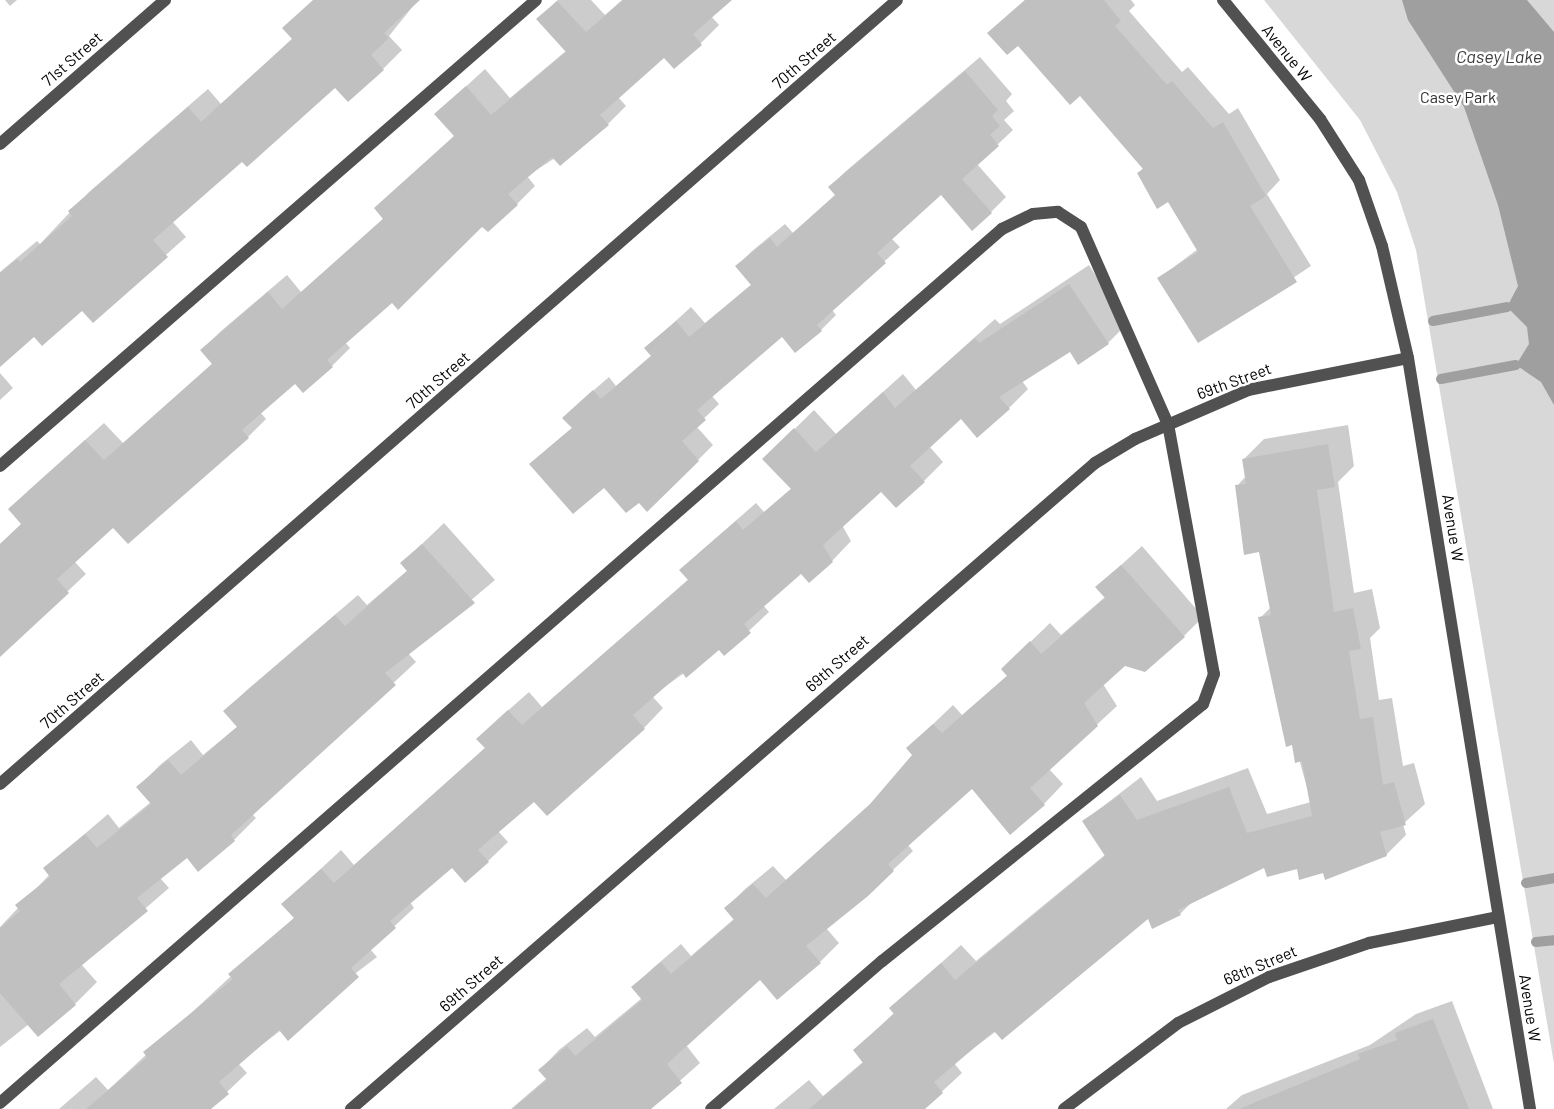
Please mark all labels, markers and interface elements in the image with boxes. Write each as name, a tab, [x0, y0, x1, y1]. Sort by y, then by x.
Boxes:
street label: Avenue W	[1258, 20, 1316, 86]
street label: 70th Street	[768, 27, 840, 93]
street label: 71st Street	[38, 28, 106, 90]
water label: Casey Lake	[1456, 45, 1542, 67]
park label: Casey Park	[1420, 87, 1496, 107]
street label: 70th Street	[402, 347, 474, 413]
street label: 69th Street	[1194, 359, 1274, 403]
street label: Avenue W	[1438, 493, 1468, 563]
street label: 69th Street	[801, 630, 873, 696]
street label: 70th Street	[36, 667, 108, 733]
street label: 68th Street	[1220, 941, 1300, 989]
street label: 69th Street	[435, 950, 507, 1016]
street label: Avenue W	[1515, 973, 1545, 1043]

